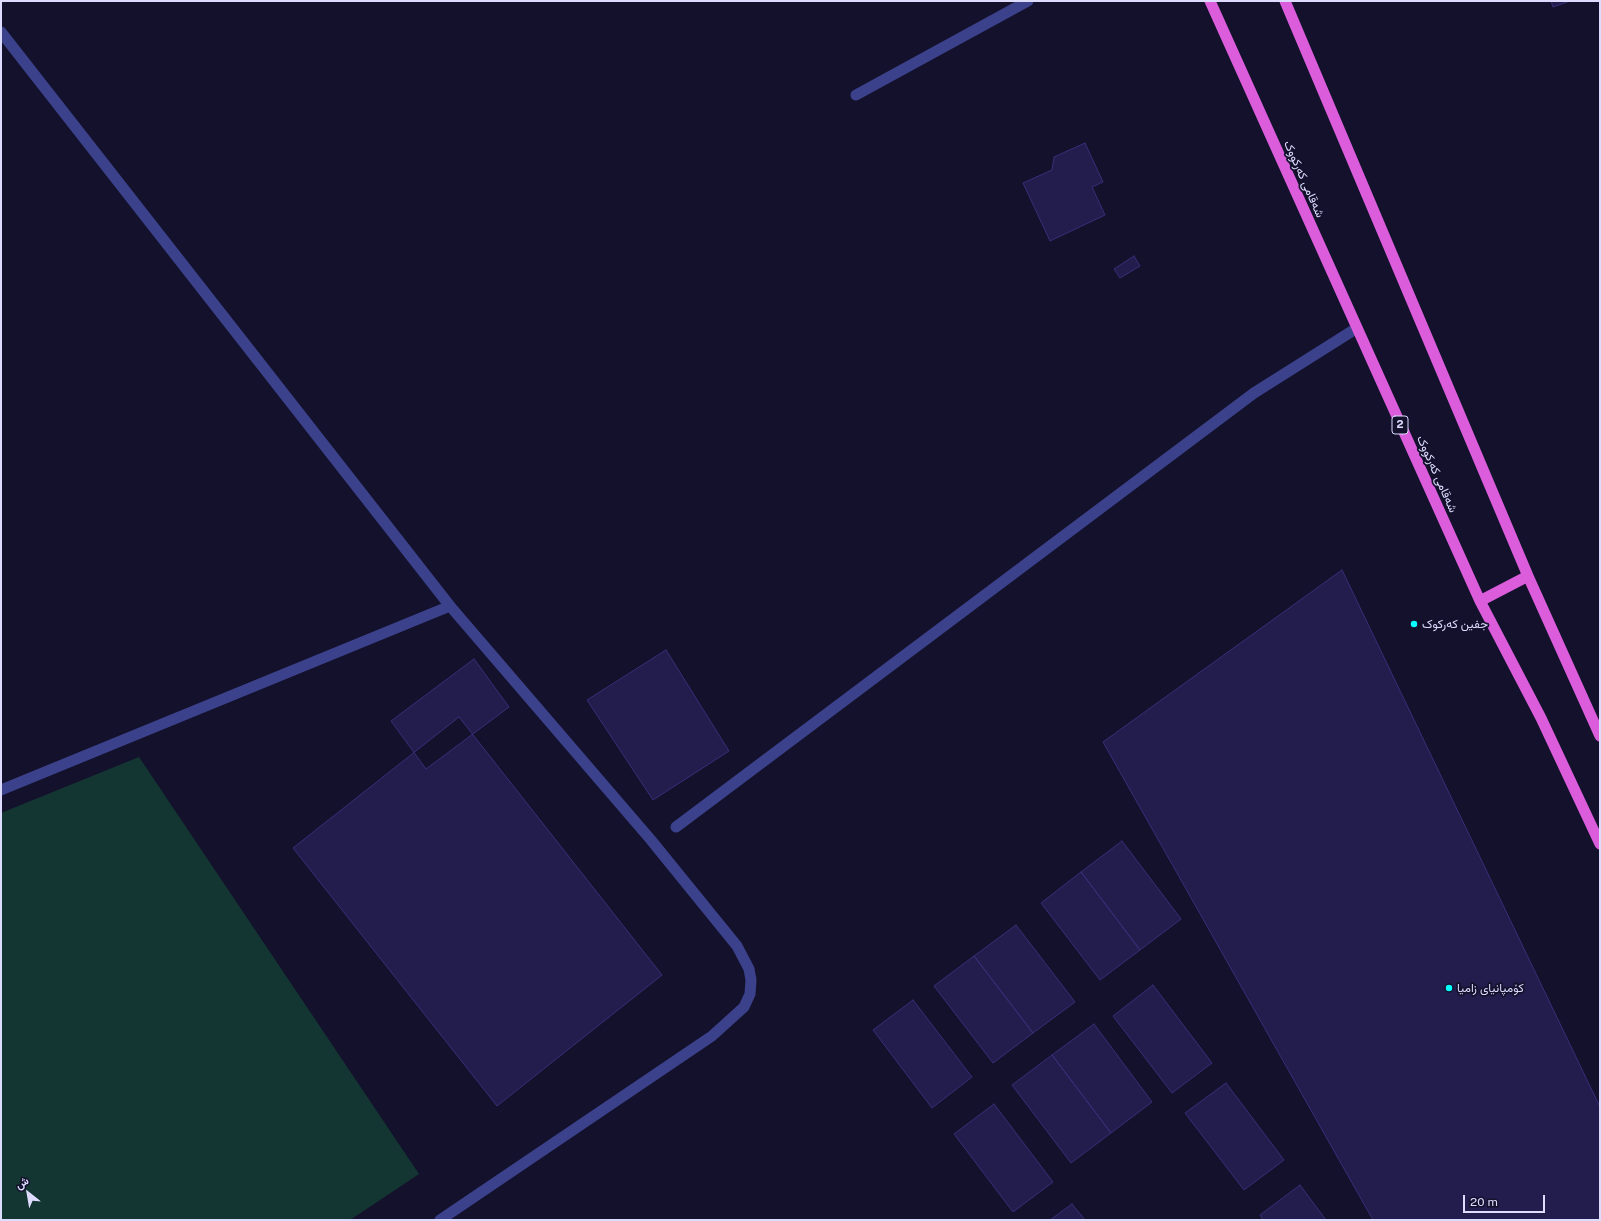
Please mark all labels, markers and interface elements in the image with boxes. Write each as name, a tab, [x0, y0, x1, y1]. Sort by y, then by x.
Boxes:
street label: شەقامی کەرکووک	[1281, 138, 1327, 220]
road number: 2	[1392, 416, 1408, 434]
street label: شەقامی کەرکووک	[1414, 433, 1460, 515]
place label: جفین کەرکوک	[1422, 617, 1488, 631]
marker: جفین کەرکوک	[1409, 619, 1419, 629]
place label: کۆمپانیای زامیا	[1457, 981, 1524, 995]
marker: کۆمپانیای زامیا	[1444, 983, 1454, 993]
north arrow	[8, 1173, 48, 1213]
text: ش	[13, 1174, 31, 1191]
scale bar	[1465, 1187, 1547, 1213]
text: 20 m	[1470, 1195, 1498, 1209]

